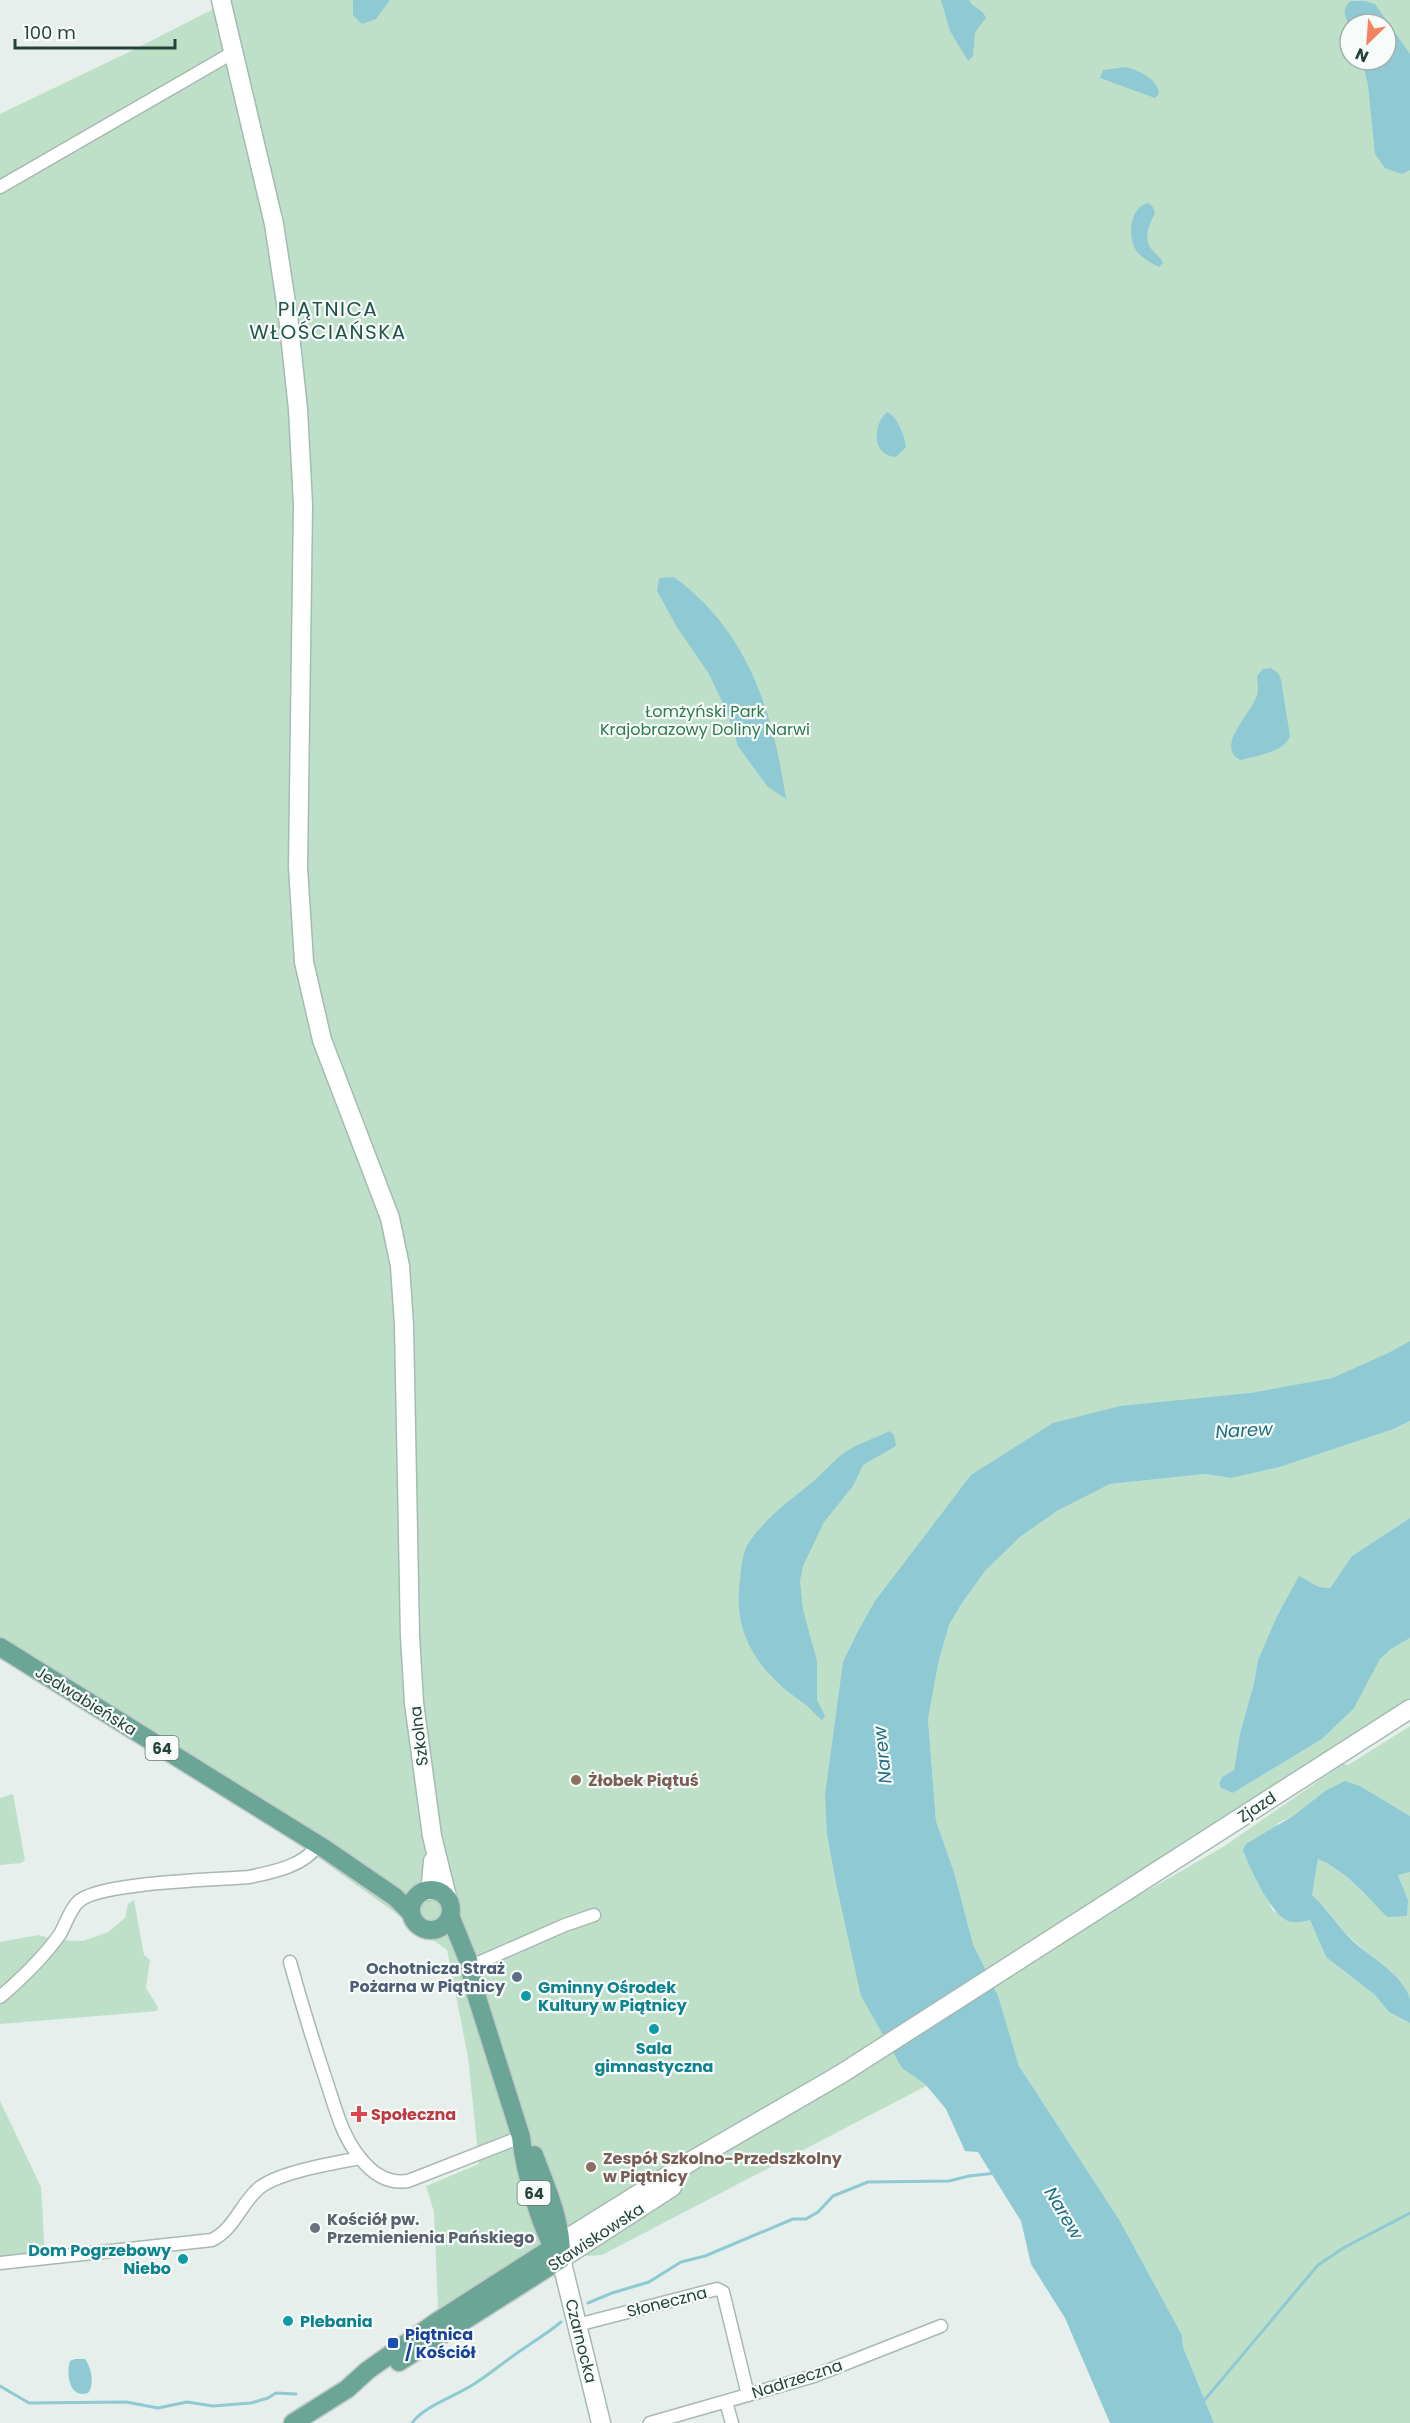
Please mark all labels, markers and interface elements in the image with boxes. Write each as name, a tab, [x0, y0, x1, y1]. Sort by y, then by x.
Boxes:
scale bar	[15, 12, 176, 50]
north arrow	[1338, 12, 1398, 72]
text: 100 m	[24, 20, 76, 45]
text: N	[1352, 42, 1372, 68]
district label: PIĄTNICA WŁOŚCIAŃSKA	[249, 295, 407, 346]
park label: Łomżyński Park Krajobrazowy Doliny Narwi	[600, 700, 810, 741]
water label: Narew	[1215, 1416, 1275, 1444]
street label: Jedwabieńska	[31, 1661, 141, 1741]
street label: Szkolna	[404, 1705, 434, 1767]
water label: Narew	[866, 1724, 897, 1785]
road number: 64	[146, 1736, 178, 1760]
place label: Żłobek Piątuś	[588, 1769, 699, 1792]
marker: Żłobek Piątuś	[569, 1773, 583, 1787]
street label: Zjazd	[1233, 1786, 1281, 1828]
place label: Ochotnicza Straż Pożarna w Piątnicy	[350, 1957, 506, 1998]
marker: Ochotnicza Straż Pożarna w Piątnicy	[510, 1970, 524, 1984]
place label: Gminny Ośrodek Kultury w Piątnicy	[538, 1976, 688, 2017]
marker: Gminny Ośrodek Kultury w Piątnicy	[519, 1989, 533, 2003]
marker: Sala gimnastyczna	[647, 2022, 661, 2036]
place label: Sala gimnastyczna	[595, 2037, 713, 2078]
place label: Społeczna	[371, 2103, 456, 2126]
marker: Społeczna	[352, 2107, 366, 2121]
place label: Zespół Szkolno-Przedszkolny w Piątnicy	[603, 2147, 843, 2188]
marker: Zespół Szkolno-Przedszkolny w Piątnicy	[584, 2160, 598, 2174]
road number: 64	[518, 2181, 550, 2205]
water label: Narew	[1038, 2182, 1090, 2245]
street label: Stawiskowska	[543, 2197, 649, 2277]
place label: Kościół pw. Przemienienia Pańskiego	[327, 2208, 534, 2249]
marker: Kościół pw. Przemienienia Pańskiego	[308, 2221, 322, 2235]
place label: Dom Pogrzebowy Niebo	[28, 2239, 172, 2280]
marker: Dom Pogrzebowy Niebo	[176, 2252, 190, 2266]
street label: Słoneczna	[625, 2281, 709, 2323]
street label: Czarnocka	[559, 2297, 603, 2385]
place label: Plebania	[300, 2310, 373, 2333]
marker: Plebania	[281, 2314, 295, 2328]
place label: Piątnica / Kościół	[405, 2323, 476, 2364]
marker: Piątnica / Kościół	[386, 2336, 400, 2350]
street label: Nadrzeczna	[749, 2354, 845, 2404]

